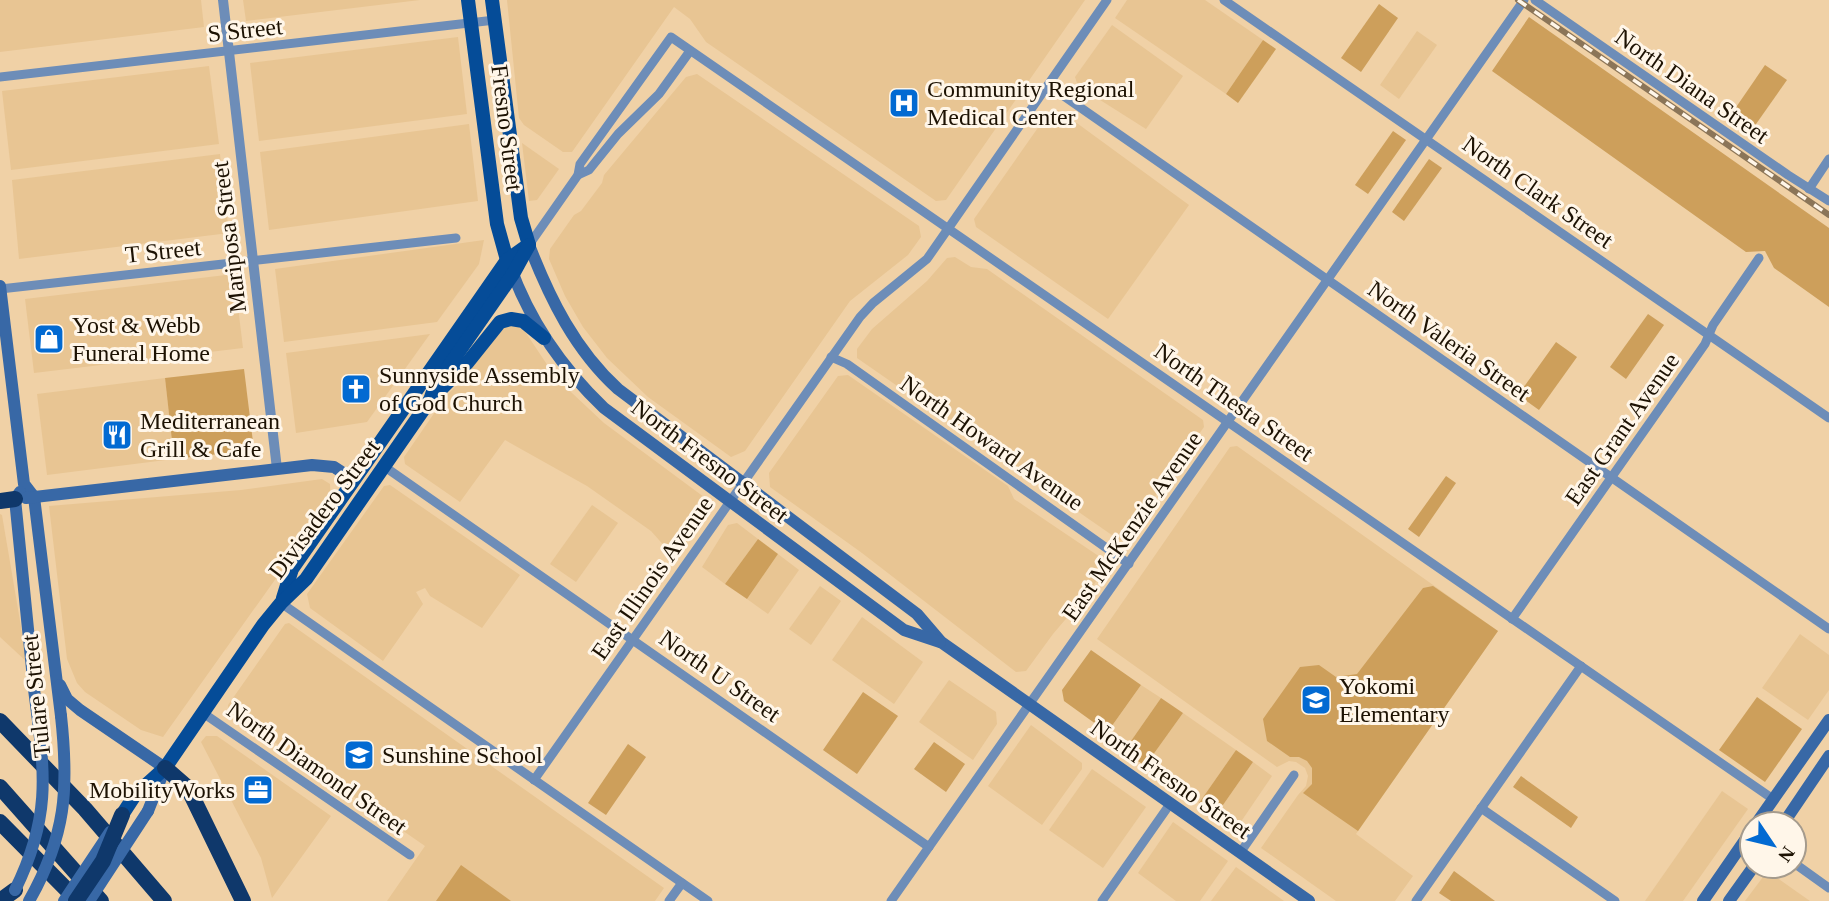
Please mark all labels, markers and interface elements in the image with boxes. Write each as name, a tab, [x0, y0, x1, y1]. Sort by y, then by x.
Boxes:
street label: S Street	[206, 13, 284, 47]
street label: North Diana Street	[1610, 23, 1774, 149]
street label: Fresno Street	[486, 63, 528, 193]
place label: Community Regional Medical Center	[927, 76, 1135, 130]
hospital icon: Community Regional Medical Center	[887, 86, 921, 120]
street label: North Clark Street	[1458, 131, 1618, 254]
street label: Mariposa Street	[207, 159, 251, 314]
street label: T Street	[124, 234, 203, 268]
street label: North Valeria Street	[1363, 275, 1535, 407]
place label: Yost & Webb Funeral Home	[72, 312, 210, 366]
shop icon: Yost & Webb Funeral Home	[32, 322, 66, 356]
street label: North Thesta Street	[1150, 338, 1319, 467]
street label: East Grant Avenue	[1560, 348, 1684, 510]
place label: Sunnyside Assembly of God Church	[379, 362, 580, 416]
street label: North Howard Avenue	[896, 370, 1088, 516]
church icon: Sunnyside Assembly of God Church	[339, 372, 373, 406]
street label: North Fresno Street	[627, 394, 794, 529]
place label: Mediterranean Grill & Cafe	[140, 408, 280, 462]
restaurant icon: Mediterranean Grill & Cafe	[100, 418, 134, 452]
street label: East McKenzie Avenue	[1057, 426, 1207, 626]
street label: Divisadero Street	[263, 434, 385, 584]
street label: East Illinois Avenue	[586, 492, 718, 664]
street label: North U Street	[655, 625, 786, 727]
street label: Tulare Street	[17, 633, 55, 759]
place label: Yokomi Elementary	[1339, 673, 1450, 727]
school or university icon: Yokomi Elementary	[1299, 683, 1333, 717]
street label: North Diamond Street	[222, 696, 412, 840]
street label: North Fresno Street	[1086, 714, 1256, 844]
school or university icon: Sunshine School	[342, 738, 376, 772]
place label: Sunshine School	[382, 742, 543, 768]
office icon: MobilityWorks	[241, 773, 275, 807]
place label: MobilityWorks	[89, 777, 235, 803]
north arrow	[1738, 810, 1808, 880]
text: N	[1774, 843, 1799, 866]

